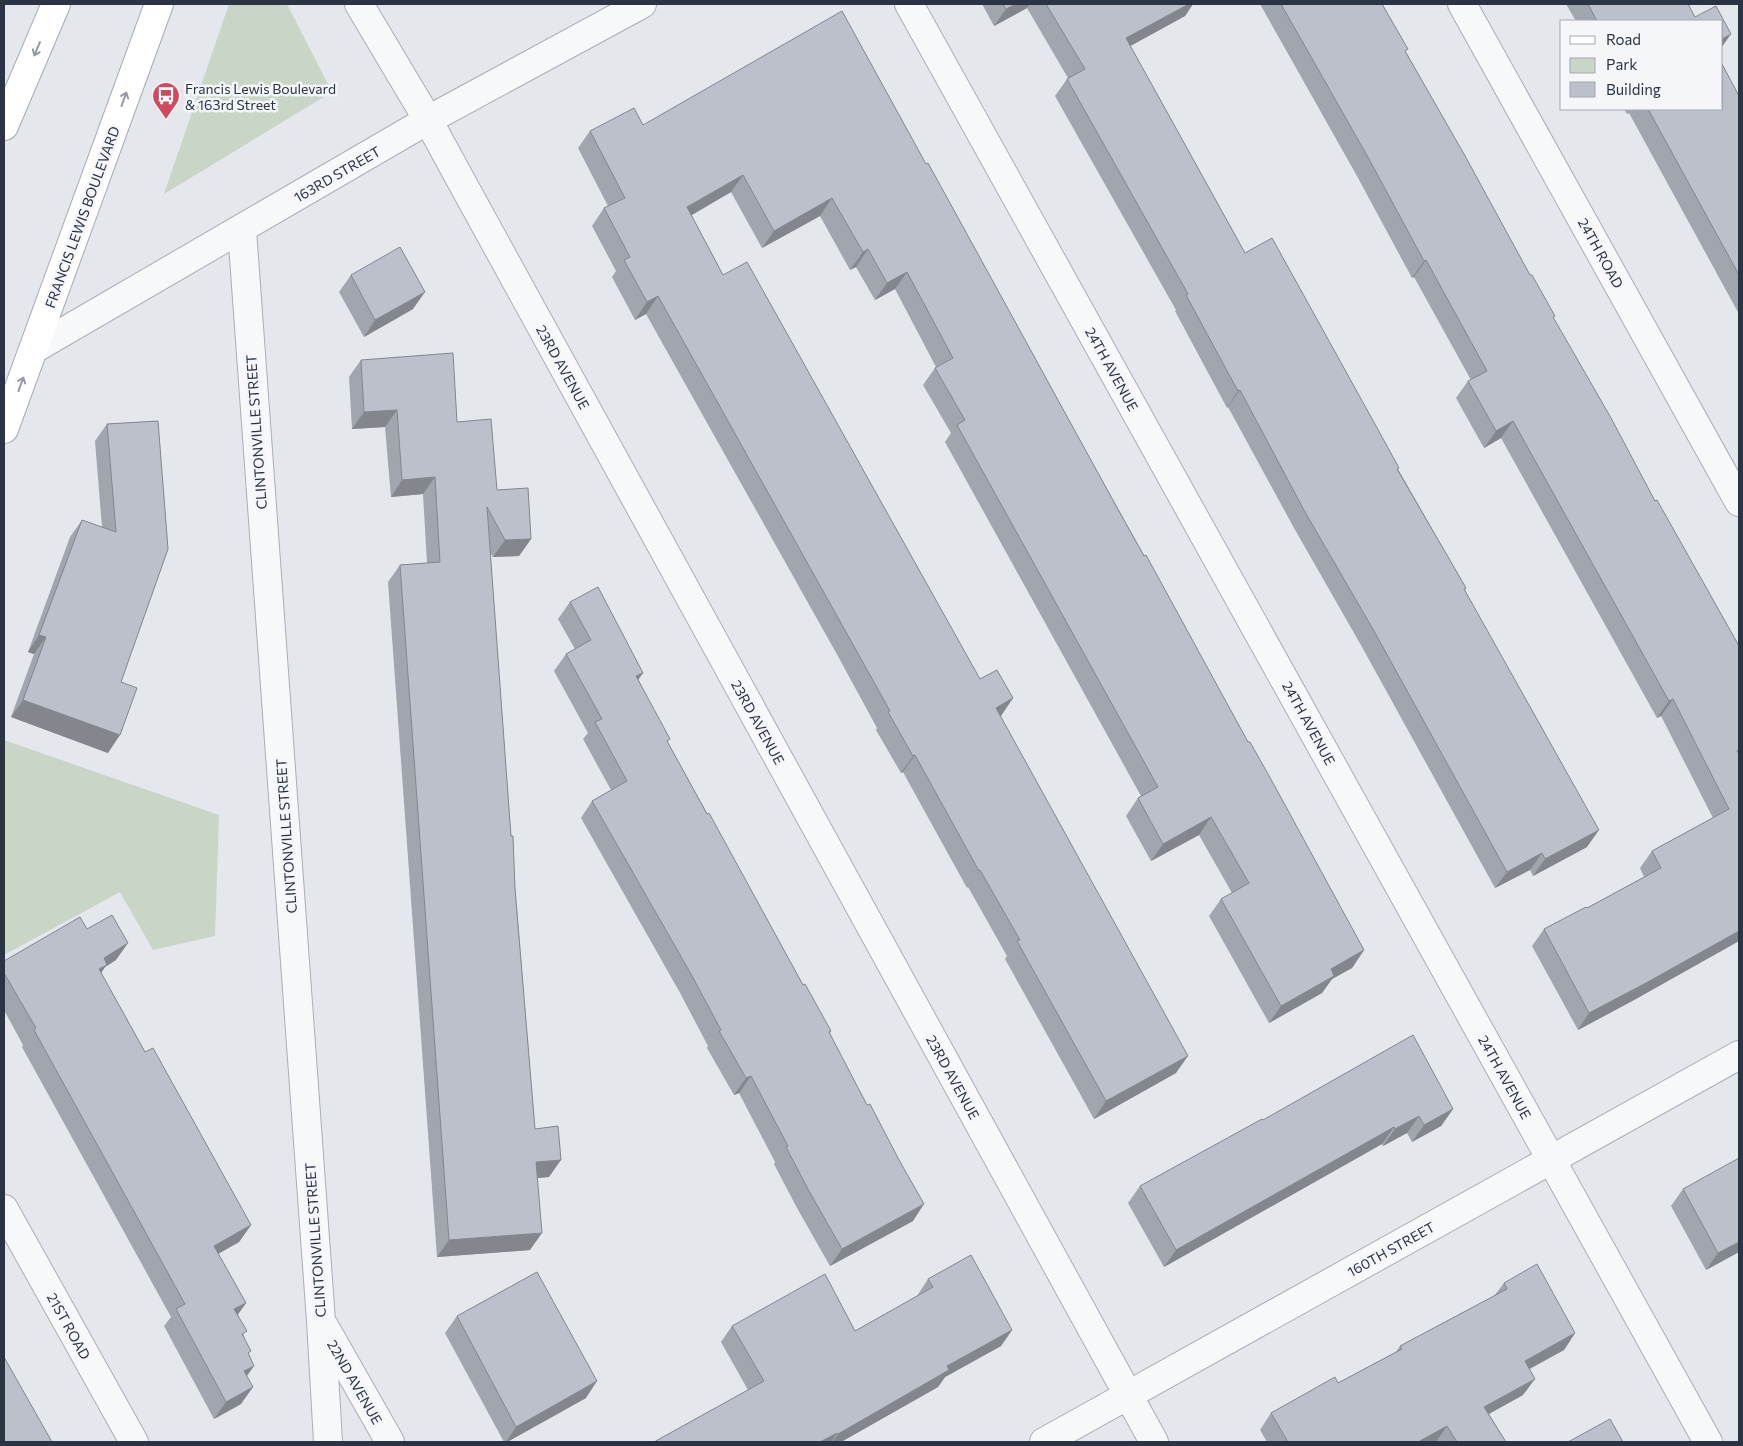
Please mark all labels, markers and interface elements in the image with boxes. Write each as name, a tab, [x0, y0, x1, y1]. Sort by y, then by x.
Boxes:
legend	[1560, 20, 1723, 110]
text: Road	[1606, 30, 1641, 48]
one-way arrow	[31, 41, 41, 56]
text: Park	[1606, 55, 1637, 73]
place label: Francis Lewis Boulevard & 163rd Street	[185, 80, 336, 113]
text: Building	[1606, 80, 1661, 98]
bus stop icon: Francis Lewis Boulevard & 163rd Street	[151, 81, 181, 120]
one-way arrow	[120, 92, 129, 108]
street label: FRANCIS LEWIS BOULEVARD	[41, 124, 123, 310]
street label: 163RD STREET	[291, 142, 383, 206]
street label: 24TH ROAD	[1575, 215, 1627, 291]
street label: 23RD AVENUE	[533, 322, 593, 412]
street label: 24TH AVENUE	[1082, 324, 1142, 414]
street label: CLINTONVILLE STREET	[242, 354, 270, 510]
one-way arrow	[17, 377, 26, 392]
street label: 23RD AVENUE	[728, 677, 788, 767]
street label: 24TH AVENUE	[1279, 678, 1339, 768]
street label: CLINTONVILLE STREET	[272, 758, 300, 914]
street label: 23RD AVENUE	[923, 1032, 983, 1122]
street label: 24TH AVENUE	[1475, 1032, 1535, 1122]
street label: CLINTONVILLE STREET	[301, 1162, 329, 1318]
street label: 160TH STREET	[1344, 1218, 1438, 1280]
street label: 21ST ROAD	[44, 1290, 94, 1362]
street label: 22ND AVENUE	[324, 1337, 386, 1427]

